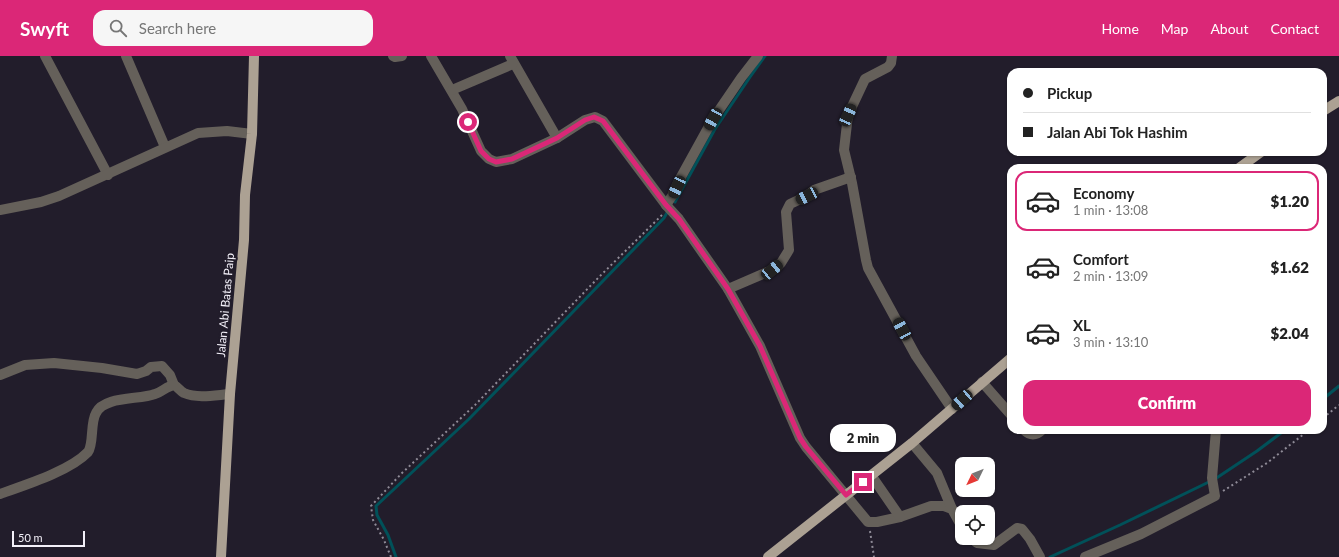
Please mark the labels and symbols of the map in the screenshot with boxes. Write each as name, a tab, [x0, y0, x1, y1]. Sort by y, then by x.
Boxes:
car	[838, 102, 858, 128]
car	[702, 106, 724, 132]
route start	[459, 113, 477, 131]
car	[666, 174, 688, 200]
car	[794, 185, 820, 207]
street label: Jalan Abi Batas Paip	[213, 252, 237, 358]
car	[759, 258, 785, 282]
car	[891, 316, 913, 342]
car	[949, 388, 975, 412]
callout: 2 min	[830, 424, 896, 452]
north arrow	[955, 457, 995, 497]
route end	[854, 473, 872, 491]
scale bar	[12, 529, 85, 548]

